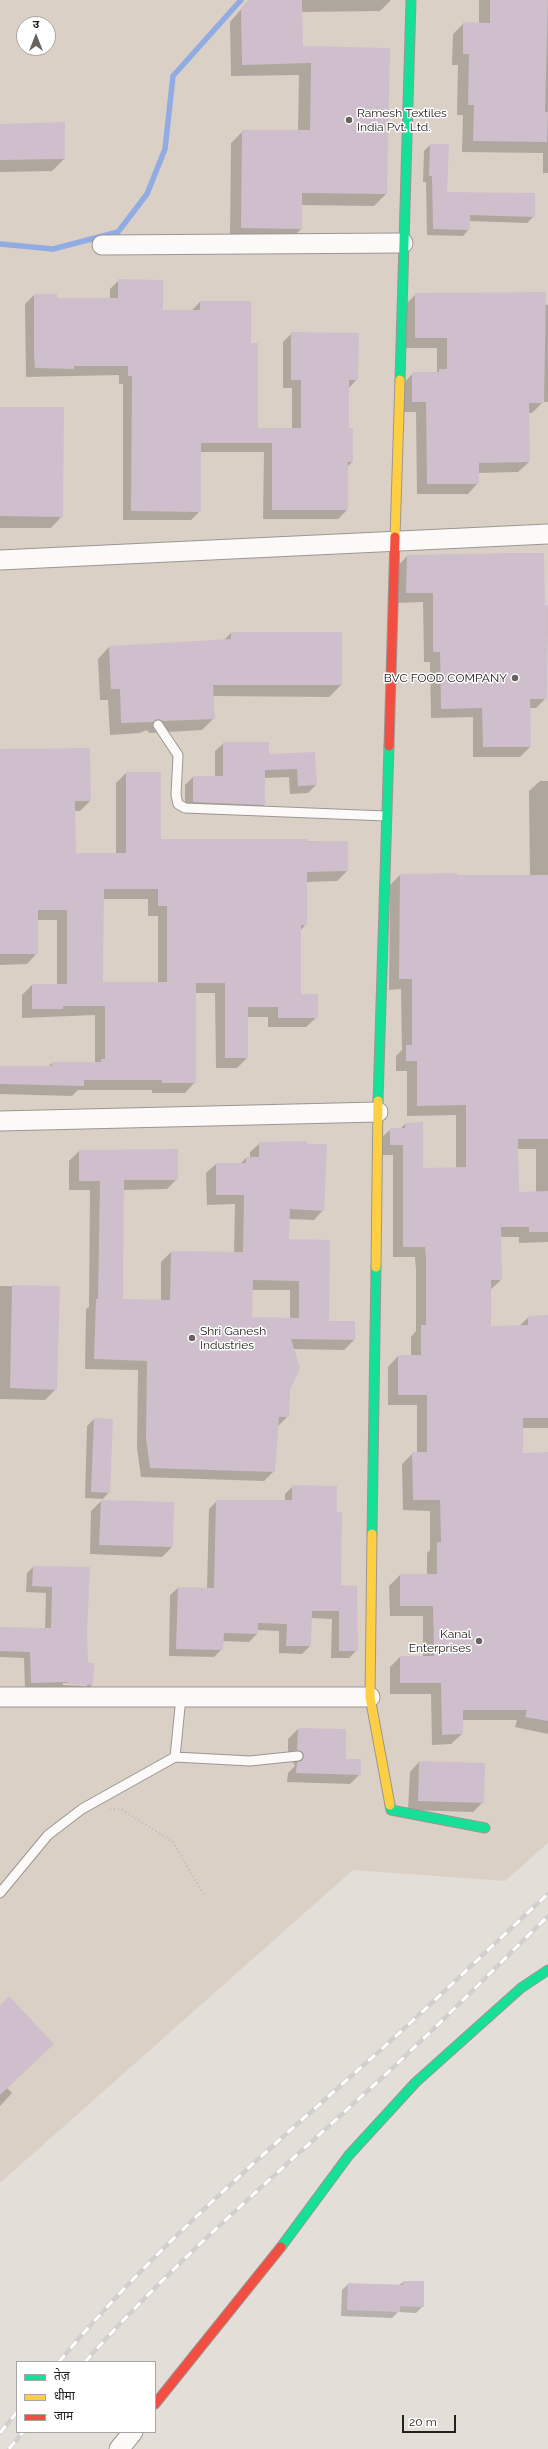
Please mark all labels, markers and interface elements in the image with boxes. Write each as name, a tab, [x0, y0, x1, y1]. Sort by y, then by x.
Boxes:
north arrow	[16, 16, 56, 56]
text: उ	[33, 18, 39, 31]
place label: Ramesh Textiles India Pvt. Ltd.	[357, 106, 447, 134]
marker: Ramesh Textiles India Pvt. Ltd.	[344, 115, 354, 125]
place label: BVC FOOD COMPANY	[384, 671, 507, 685]
marker: BVC FOOD COMPANY	[510, 673, 520, 683]
place label: Shri Ganesh Industries	[200, 1324, 266, 1352]
marker: Shri Ganesh Industries	[187, 1333, 197, 1343]
place label: Kanal Enterprises	[409, 1627, 471, 1655]
marker: Kanal Enterprises	[474, 1636, 484, 1646]
legend	[16, 2361, 156, 2433]
text: तेज़	[54, 2369, 70, 2383]
text: धीमा	[54, 2389, 75, 2403]
scale bar	[404, 2407, 458, 2433]
text: जाम	[54, 2409, 73, 2423]
text: 20 m	[409, 2415, 437, 2429]

